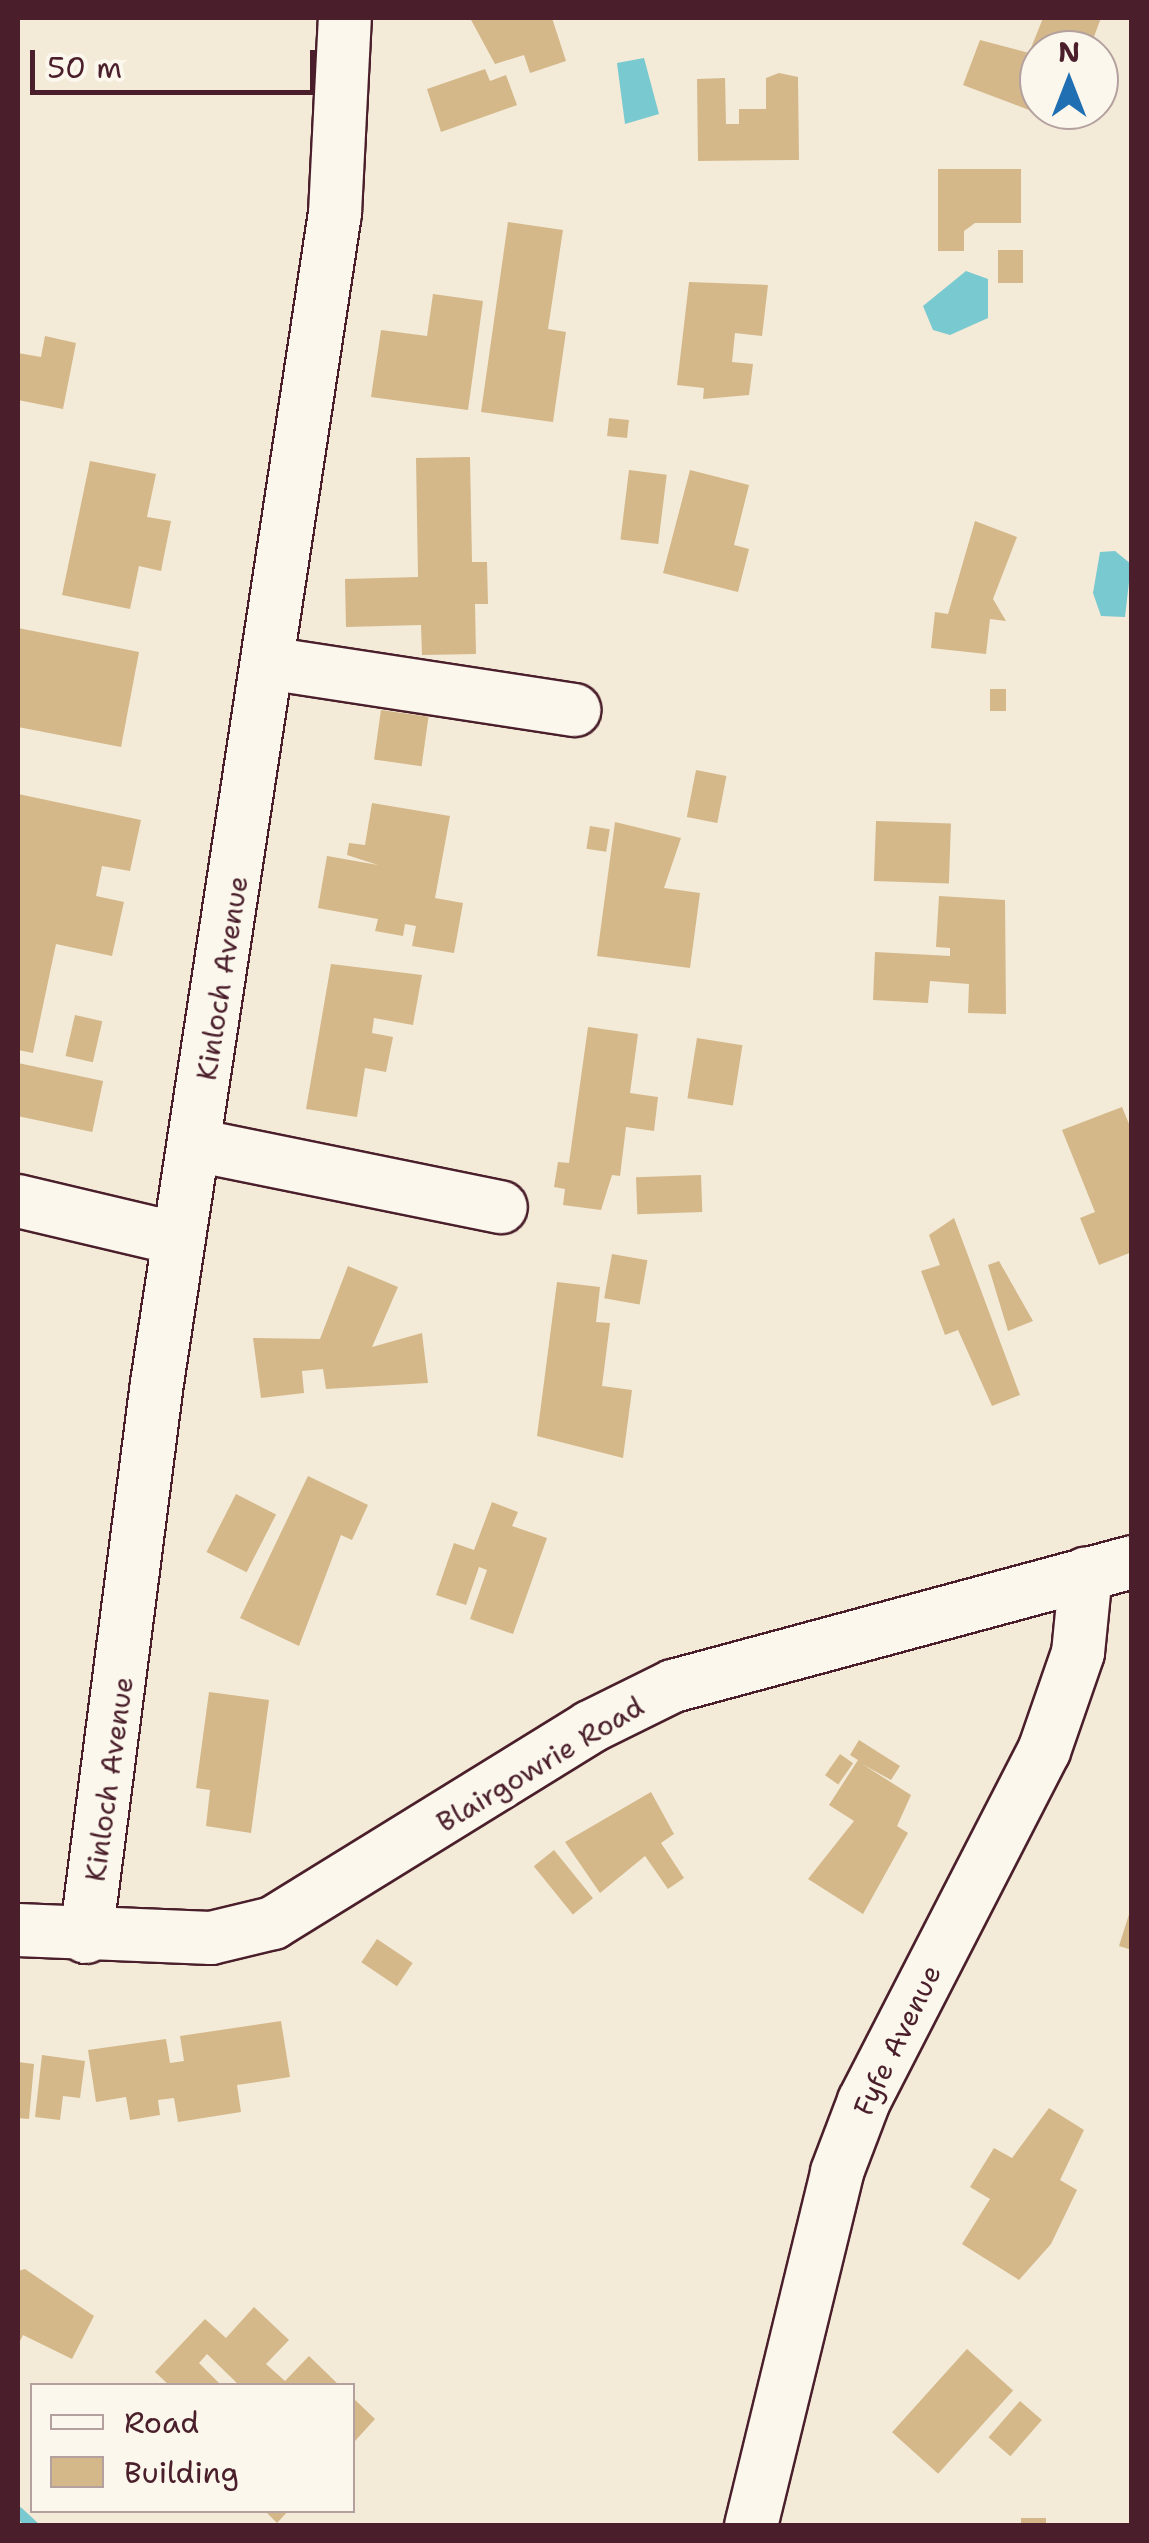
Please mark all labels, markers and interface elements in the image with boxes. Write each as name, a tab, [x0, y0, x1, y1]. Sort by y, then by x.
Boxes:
scale bar	[35, 30, 320, 92]
north arrow	[1019, 30, 1119, 130]
text: N	[1058, 33, 1080, 71]
text: 50 m	[47, 47, 122, 88]
street label: Kinloch Avenue	[189, 873, 255, 1083]
street label: Kinloch Avenue	[78, 1674, 140, 1884]
street label: Blairgowrie Road	[430, 1689, 650, 1839]
street label: Fyfe Avenue	[846, 1959, 948, 2121]
legend	[30, 2383, 355, 2513]
text: Road	[124, 2402, 199, 2443]
text: Building	[124, 2452, 239, 2493]

